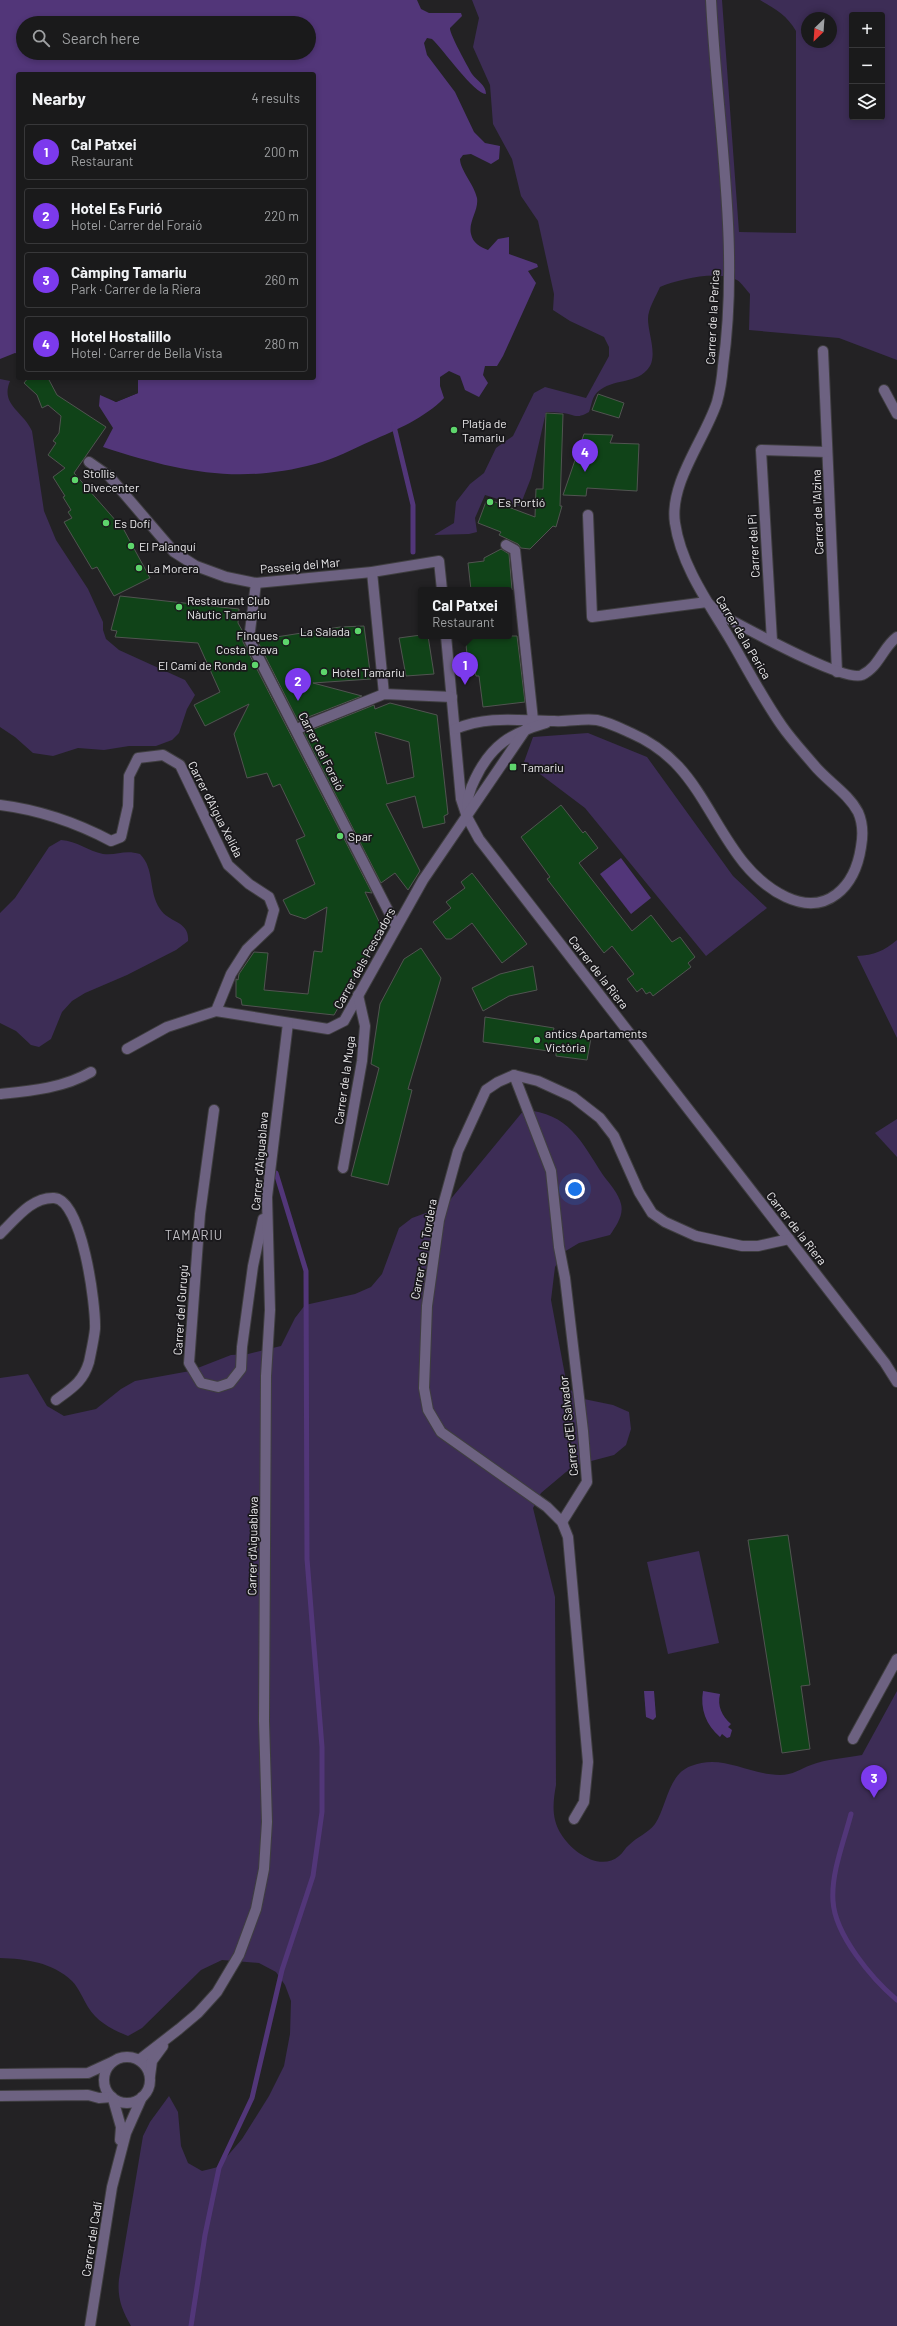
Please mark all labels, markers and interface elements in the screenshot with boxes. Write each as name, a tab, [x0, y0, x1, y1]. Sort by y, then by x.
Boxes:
north arrow	[801, 12, 837, 48]
map controls	[849, 12, 885, 120]
button: +	[849, 12, 885, 48]
search box	[16, 16, 316, 60]
icon: search	[30, 27, 52, 49]
text: Search here	[62, 29, 140, 47]
button: −	[849, 48, 885, 84]
button: layers	[849, 84, 885, 120]
text: Nearby	[32, 88, 86, 108]
text: 4 results	[252, 90, 300, 106]
text: Cal Patxei	[71, 135, 137, 153]
text: 1	[44, 144, 48, 160]
text: 200 m	[264, 144, 299, 160]
text: Restaurant	[71, 153, 133, 169]
text: Hotel Es Furió	[71, 199, 162, 217]
text: 2	[42, 208, 50, 224]
text: 220 m	[264, 208, 299, 224]
text: Hotel · Carrer del Foraió	[71, 217, 202, 233]
text: Càmping Tamariu	[71, 263, 187, 281]
street label: Carrer de la Perica	[703, 269, 721, 365]
text: 3	[42, 272, 50, 288]
text: 260 m	[265, 272, 299, 288]
text: Park · Carrer de la Riera	[71, 281, 201, 297]
text: Hotel Hostalillo	[71, 327, 171, 345]
text: 4	[42, 336, 50, 352]
text: 280 m	[265, 336, 299, 352]
text: Hotel · Carrer de Bella Vista	[71, 345, 223, 361]
place label: Platja de Tamariu	[462, 416, 507, 444]
marker: Platja de Tamariu	[449, 425, 459, 435]
pin: 4	[572, 439, 598, 472]
place label: Stollis Divecenter	[83, 466, 140, 494]
street label: Carrer de l'Alzina	[809, 469, 825, 555]
marker: Stollis Divecenter	[70, 475, 80, 485]
place label: Es Portió	[498, 495, 545, 509]
marker: Es Portió	[485, 497, 495, 507]
street label: Carrer del Pi	[744, 514, 762, 578]
place label: Es Dofí	[114, 516, 151, 530]
marker: Es Dofí	[101, 518, 111, 528]
place label: El Palanquí	[139, 539, 196, 553]
marker: El Palanquí	[126, 541, 136, 551]
street label: Passeig del Mar	[260, 554, 341, 575]
place label: La Morera	[147, 561, 199, 575]
marker: La Morera	[134, 563, 144, 573]
popup	[418, 587, 512, 639]
place label: Restaurant Club Nàutic Tamariu	[187, 593, 270, 621]
street label: Carrer de la Perica	[714, 593, 774, 681]
text: Cal Patxei	[432, 596, 498, 614]
marker: Restaurant Club Nàutic Tamariu	[174, 602, 184, 612]
text: Restaurant	[432, 614, 495, 630]
place label: La Salada	[300, 624, 350, 638]
marker: La Salada	[353, 626, 363, 636]
place label: Finques Costa Brava	[216, 628, 278, 656]
marker: Finques Costa Brava	[281, 637, 291, 647]
pin: 1	[452, 652, 478, 685]
place label: El Camí de Ronda	[158, 658, 247, 672]
marker: El Camí de Ronda	[250, 660, 260, 670]
place label: Hotel Tamariu	[332, 665, 405, 679]
marker: Hotel Tamariu	[319, 667, 329, 677]
pin: 2	[285, 668, 311, 701]
street label: Carrer del Foraió	[296, 709, 348, 793]
street label: Carrer d'Aigua Xelida	[186, 759, 246, 859]
place label: Tamariu	[521, 760, 564, 774]
marker: Tamariu	[508, 762, 518, 772]
place label: Spar	[348, 829, 373, 843]
marker: Spar	[335, 831, 345, 841]
street label: Carrer dels Pescadors	[330, 905, 398, 1011]
street label: Carrer de la Riera	[566, 933, 632, 1011]
place label: antics Apartaments Victòria	[545, 1026, 648, 1054]
street label: Carrer de la Muga	[331, 1035, 357, 1125]
marker: antics Apartaments Victòria	[532, 1035, 542, 1045]
street label: Carrer d'Aiguablava	[248, 1111, 270, 1211]
your location	[565, 1179, 585, 1199]
street label: Carrer de la Riera	[764, 1189, 830, 1267]
street label: Carrer de la Tordera	[407, 1198, 439, 1300]
district label: TAMARIU	[165, 1227, 223, 1243]
street label: Carrer del Gurugú	[170, 1264, 190, 1356]
street label: Carrer d'El Salvador	[556, 1375, 580, 1477]
street label: Carrer d'Aiguablava	[244, 1496, 260, 1596]
pin: 3	[861, 1765, 887, 1798]
street label: Carrer del Cadí	[78, 2200, 104, 2277]

